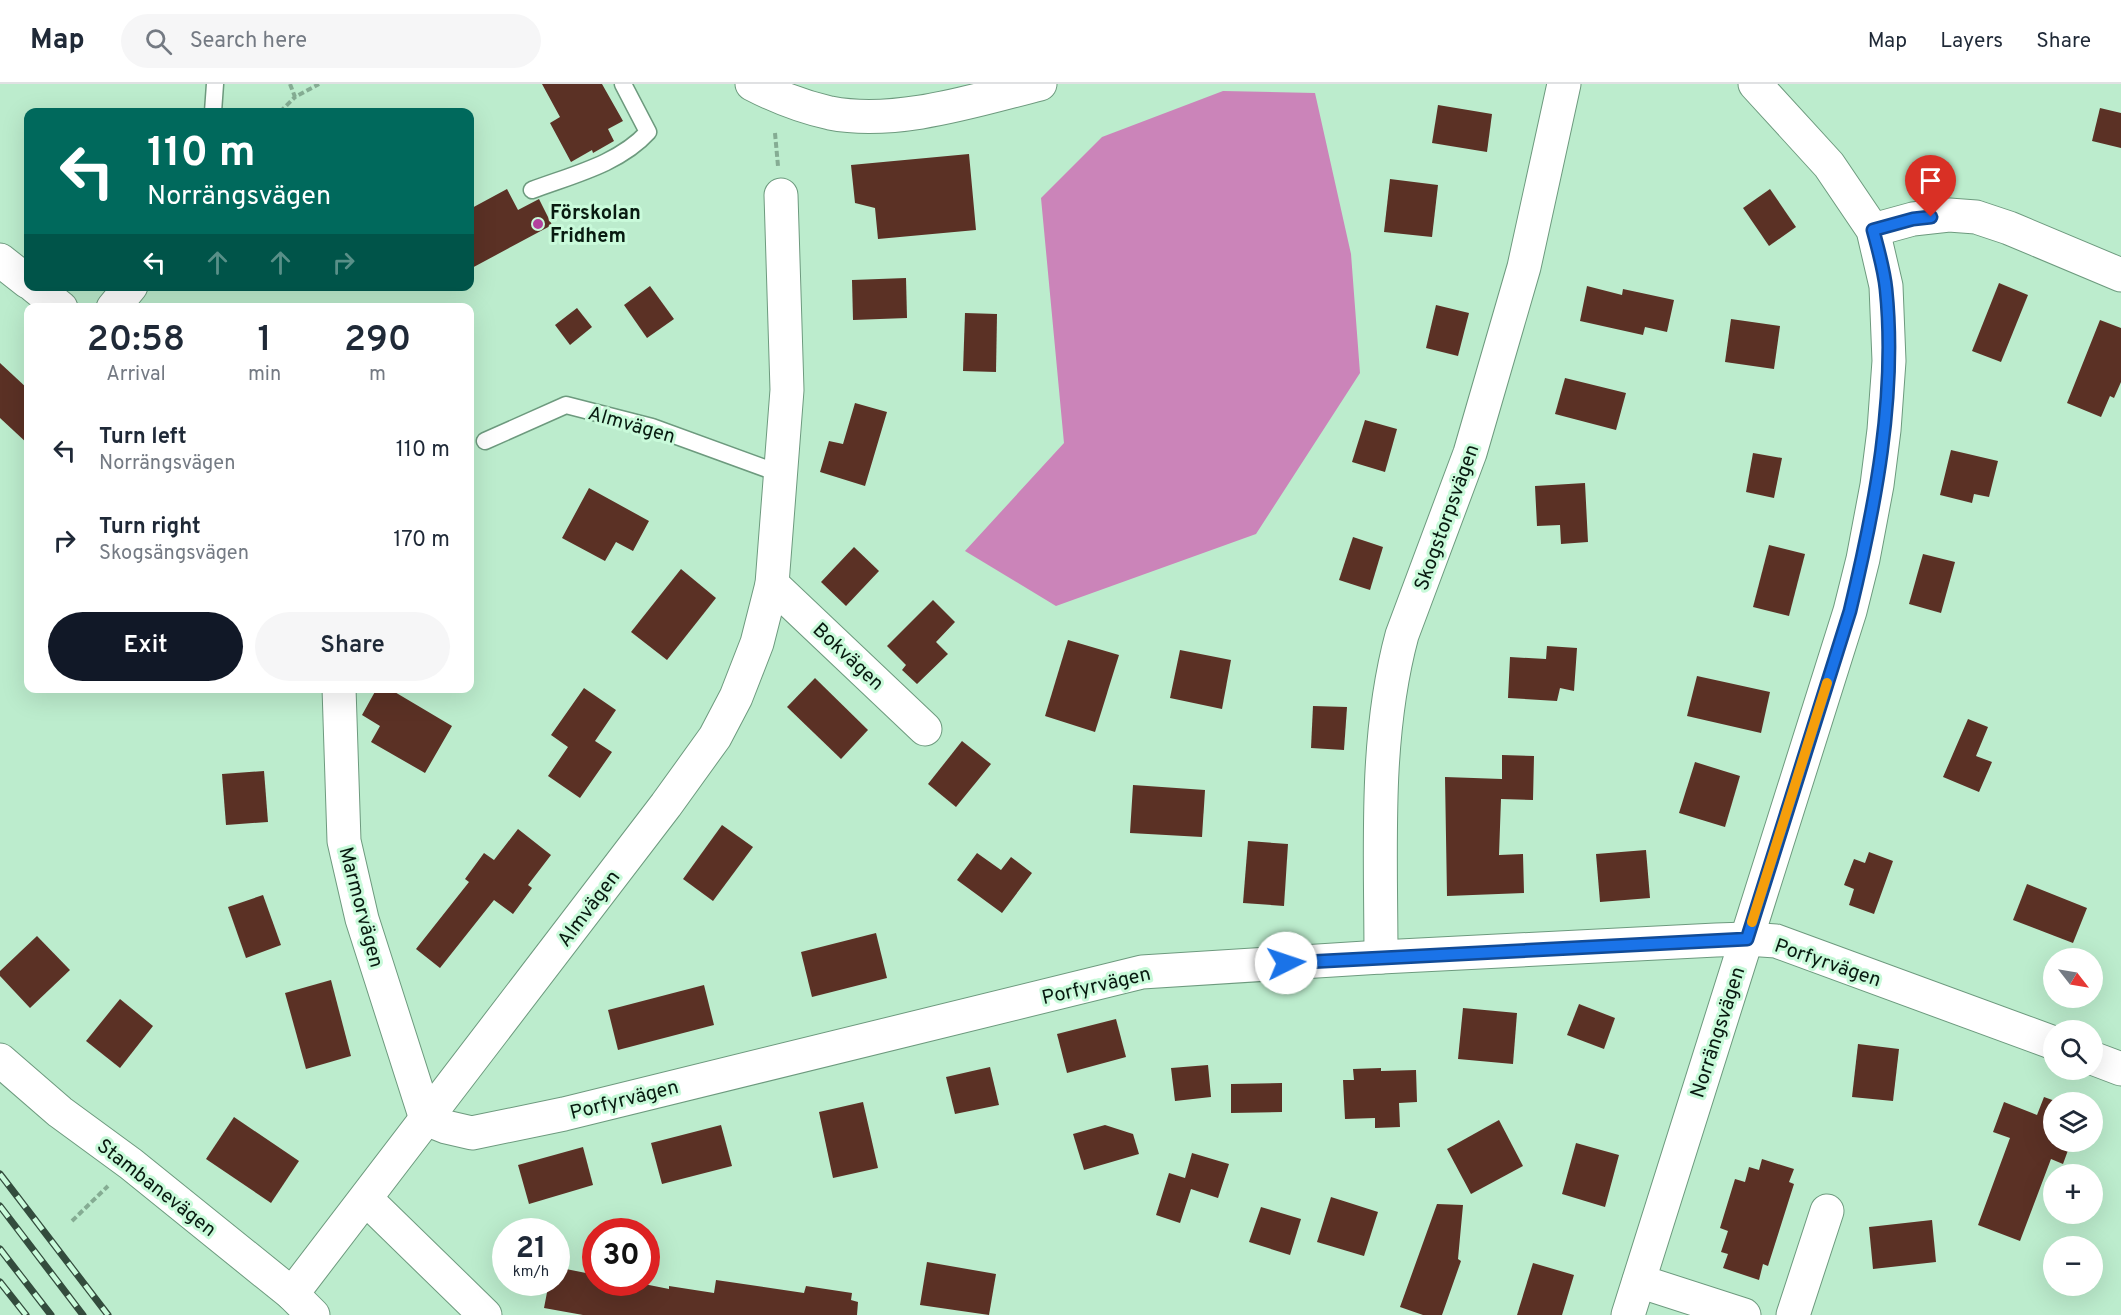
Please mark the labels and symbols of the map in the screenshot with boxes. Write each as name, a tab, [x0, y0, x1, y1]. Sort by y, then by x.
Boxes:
pin	[1905, 155, 1956, 217]
place label: Förskolan Fridhem	[550, 201, 641, 250]
marker: Förskolan Fridhem	[531, 217, 545, 231]
street label: Almvägen	[585, 401, 678, 451]
street label: Skogstorpsvägen	[1409, 441, 1486, 594]
street label: Bokvägen	[806, 618, 889, 697]
street label: Marmorvägen	[331, 844, 389, 971]
street label: Almvägen	[552, 866, 627, 953]
position arrow	[1254, 931, 1318, 995]
street label: Porfyrvägen	[1771, 934, 1884, 994]
north arrow	[2043, 948, 2103, 1008]
street label: Porfyrvägen	[1039, 962, 1154, 1012]
street label: Norrängsvägen	[1685, 964, 1752, 1102]
street label: Porfyrvägen	[567, 1075, 682, 1127]
street label: Stambanevägen	[91, 1134, 221, 1243]
speed limit sign: 30	[582, 1218, 660, 1296]

